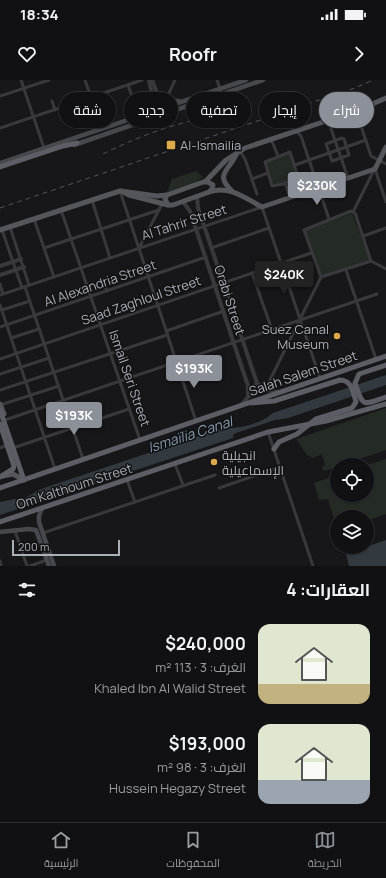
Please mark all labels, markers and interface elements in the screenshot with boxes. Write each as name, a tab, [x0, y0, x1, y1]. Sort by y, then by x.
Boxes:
text: 18:34	[20, 4, 59, 25]
text: Roofr	[169, 42, 217, 66]
icon: heart	[16, 43, 38, 65]
icon: forward	[348, 43, 370, 65]
chip: شقة	[59, 92, 116, 128]
chip: جديد	[124, 92, 178, 128]
chip: تصفية	[186, 92, 251, 128]
chip: إيجار	[259, 92, 311, 128]
chip: شراء	[319, 92, 374, 128]
place label: Al-Ismailia	[180, 136, 241, 154]
marker: Al-Ismailia	[165, 139, 177, 151]
pin: $230K	[289, 172, 345, 206]
text: $230K	[297, 176, 337, 194]
street label: Al Tahrir Street	[139, 200, 229, 244]
street label: Al Alexandria Street	[42, 255, 158, 311]
pin: $240K	[256, 261, 312, 295]
street label: Orabi Street	[210, 263, 250, 337]
text: $240K	[264, 265, 304, 283]
street label: Saad Zaghloul Street	[79, 271, 203, 329]
place label: Suez Canal Museum	[262, 320, 329, 353]
street label: Ismail Seri Street	[105, 327, 155, 429]
marker: Suez Canal Museum	[332, 331, 342, 341]
street label: Salah Salem Street	[247, 346, 359, 400]
pin: $193K	[166, 355, 222, 389]
text: $193K	[175, 359, 213, 377]
pin: $193K	[46, 402, 102, 436]
text: $193K	[55, 406, 93, 424]
water label: Ismaïlia Canal	[145, 411, 236, 457]
place label: انجيلية الإسماعيلية	[222, 446, 284, 479]
marker: انجيلية الإسماعيلية	[209, 457, 219, 467]
map controls	[330, 458, 374, 554]
button: locate	[330, 458, 374, 502]
street label: Om Kalthoum Street	[14, 459, 134, 513]
button: layers	[330, 510, 374, 554]
scale bar	[12, 538, 120, 557]
text: 200 m	[18, 539, 49, 554]
text: العقارات: 4	[286, 578, 370, 601]
icon: filters	[16, 579, 38, 601]
text: $240,000	[165, 632, 246, 655]
icon: home	[290, 640, 338, 688]
text: الغرف: 3 · 113 m²	[155, 658, 246, 676]
text: Khaled Ibn Al Walid Street	[94, 679, 246, 697]
text: $193,000	[169, 732, 246, 755]
icon: home	[290, 740, 338, 788]
text: الغرف: 3 · 98 m²	[157, 758, 246, 776]
text: Hussein Hegazy Street	[109, 779, 246, 797]
tab: الرئيسية	[44, 829, 78, 873]
tab: المحفوظات	[166, 829, 220, 873]
tab: الخريطة	[308, 829, 342, 873]

